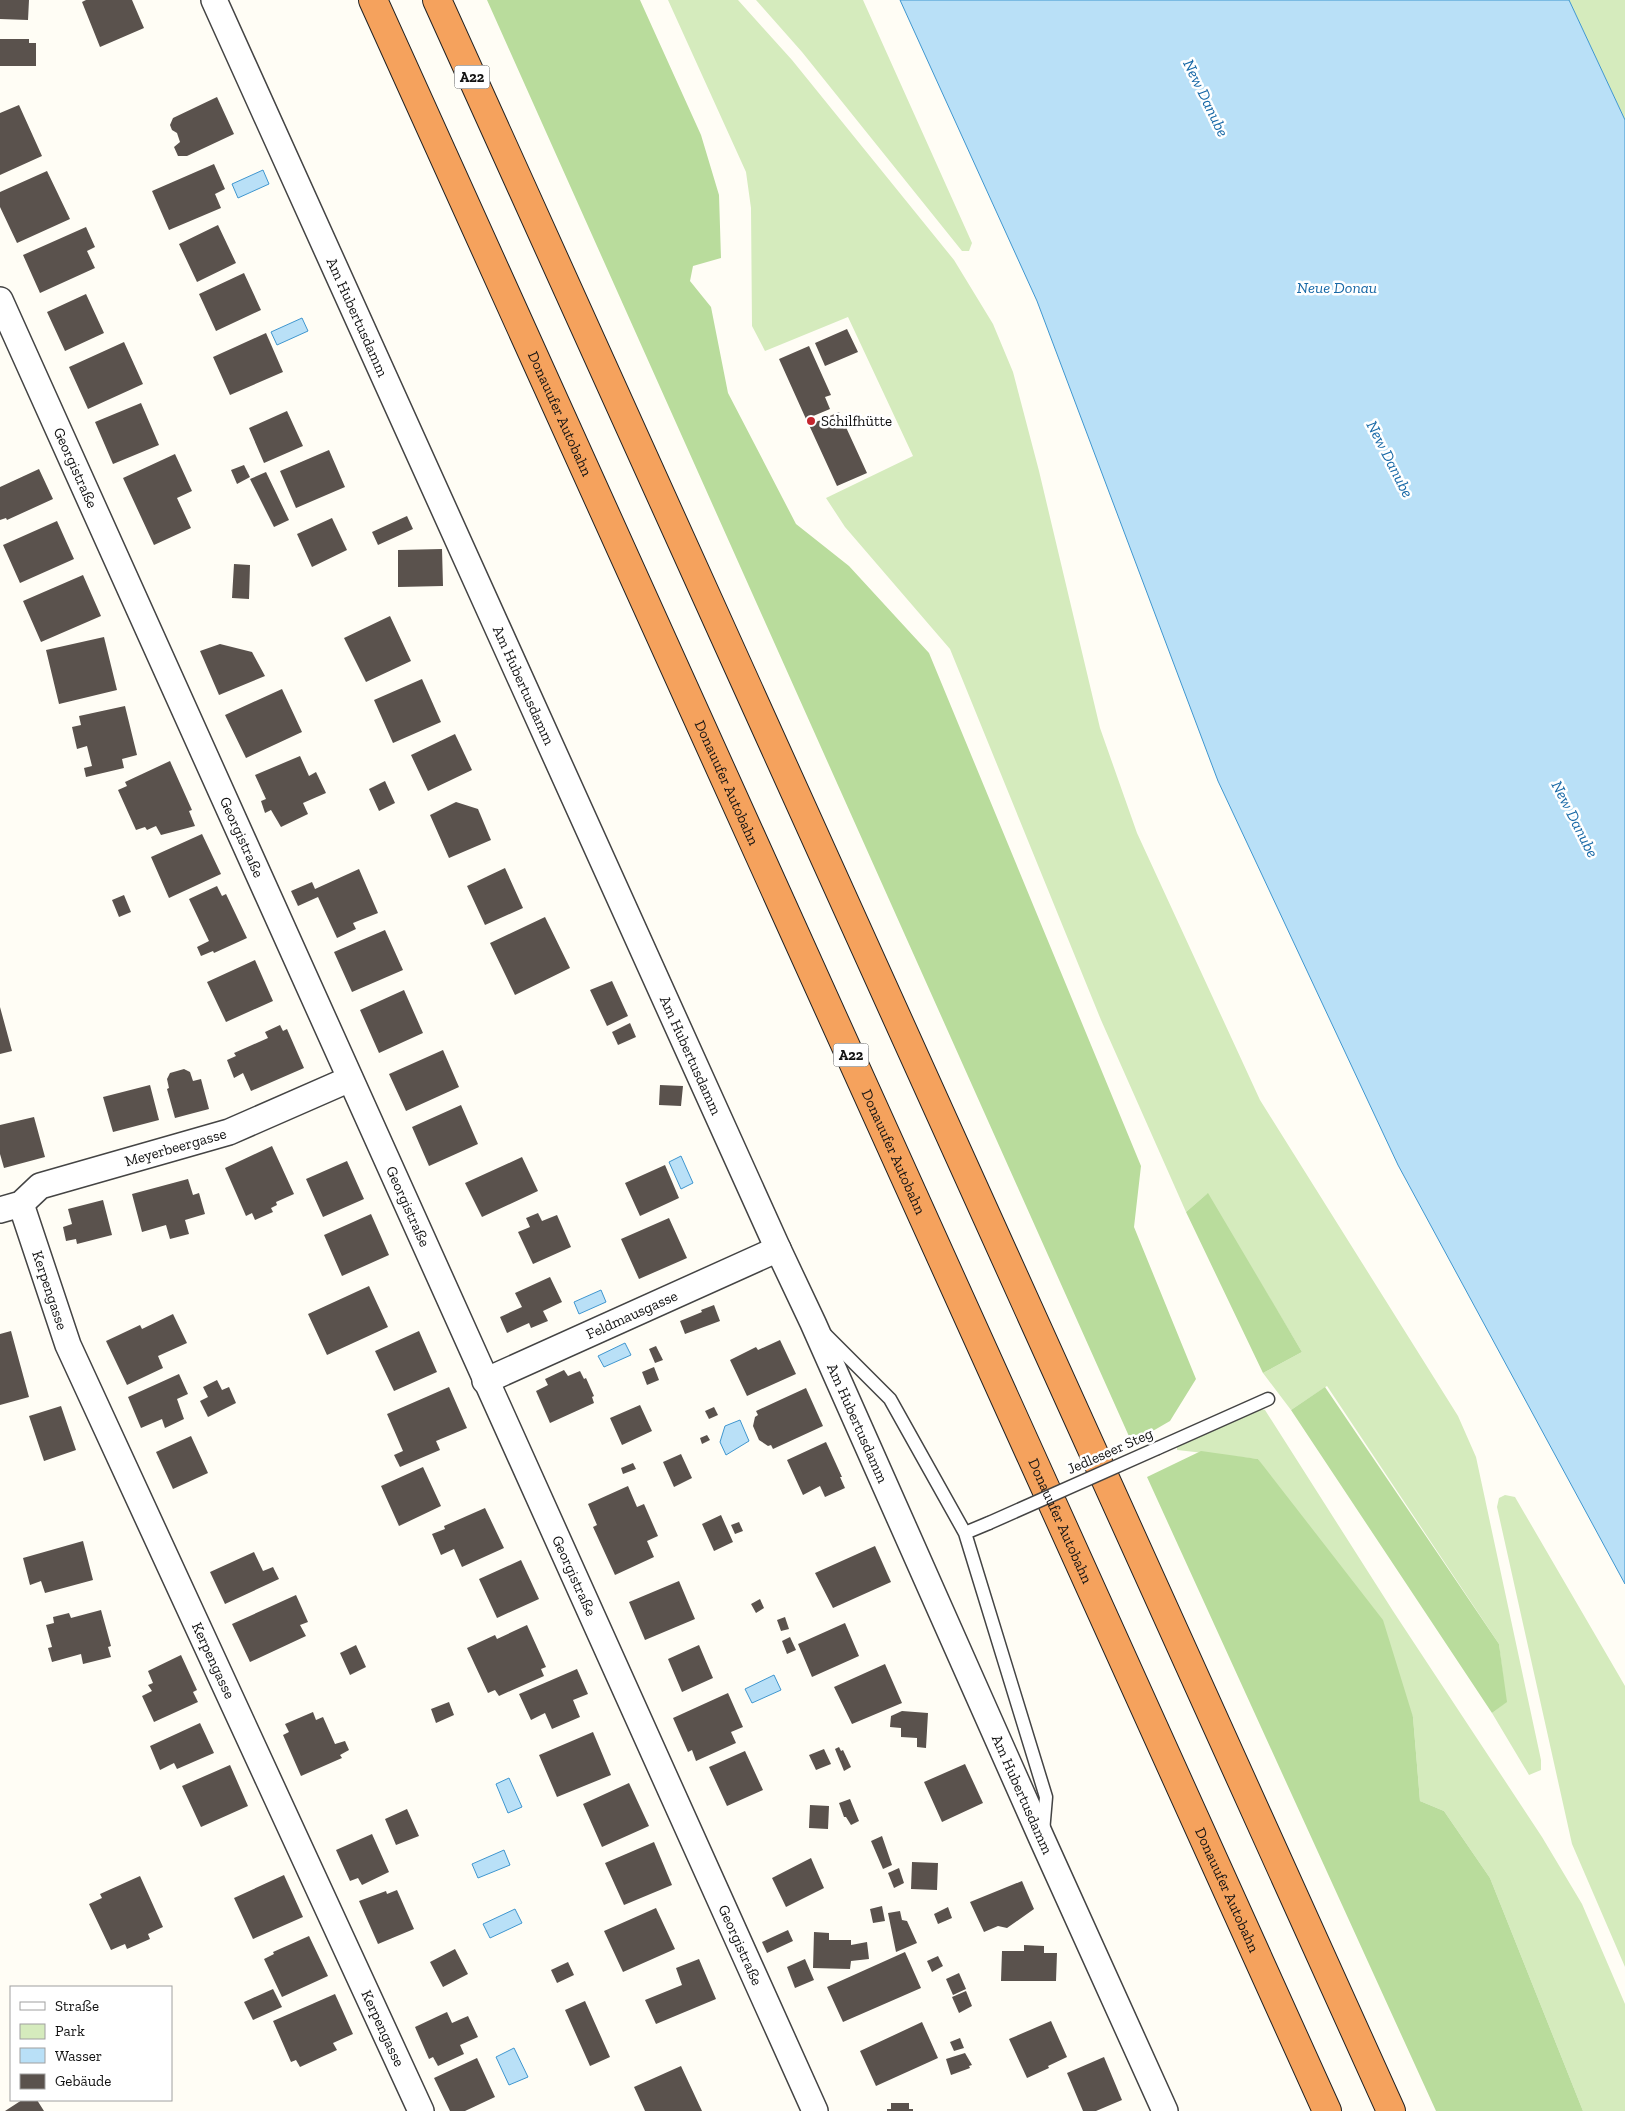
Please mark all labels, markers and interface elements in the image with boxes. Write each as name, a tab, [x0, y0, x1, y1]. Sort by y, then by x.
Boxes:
water label: New Danube	[1179, 56, 1233, 140]
road number: A22	[454, 66, 490, 88]
street label: Am Hubertusdamm	[322, 255, 392, 380]
water label: Neue Donau	[1297, 278, 1377, 297]
street label: Donauufer Autobahn	[524, 348, 596, 479]
place label: Schilfhütte	[821, 412, 892, 430]
marker: Schilfhütte	[805, 415, 817, 427]
water label: New Danube	[1363, 417, 1417, 501]
street label: Georgistraße	[50, 425, 101, 511]
street label: Am Hubertusdamm	[489, 623, 558, 748]
street label: Donauufer Autobahn	[691, 717, 763, 848]
water label: New Danube	[1548, 777, 1602, 861]
street label: Georgistraße	[216, 794, 268, 880]
street label: Am Hubertusdamm	[656, 993, 725, 1118]
road number: A22	[834, 1044, 868, 1066]
street label: Donauufer Autobahn	[857, 1087, 930, 1218]
street label: Meyerbeergasse	[123, 1124, 228, 1170]
street label: Georgistraße	[382, 1163, 434, 1250]
street label: Kerpengasse	[28, 1248, 71, 1332]
street label: Feldmausgasse	[583, 1286, 680, 1343]
street label: Am Hubertusdamm	[823, 1361, 892, 1486]
street label: Jedleseer Steg	[1064, 1424, 1156, 1478]
street label: Donauufer Autobahn	[1024, 1456, 1097, 1587]
street label: Georgistraße	[548, 1533, 600, 1619]
street label: Kerpengasse	[188, 1619, 239, 1702]
street label: Am Hubertusdamm	[988, 1732, 1057, 1857]
street label: Donauufer Autobahn	[1191, 1825, 1263, 1956]
street label: Georgistraße	[714, 1902, 766, 1988]
legend	[10, 1986, 172, 2101]
street label: Kerpengasse	[357, 1987, 408, 2069]
text: Straße	[55, 1997, 99, 2015]
text: Park	[55, 2022, 85, 2040]
text: Wasser	[55, 2047, 102, 2065]
text: Gebäude	[55, 2072, 111, 2090]

